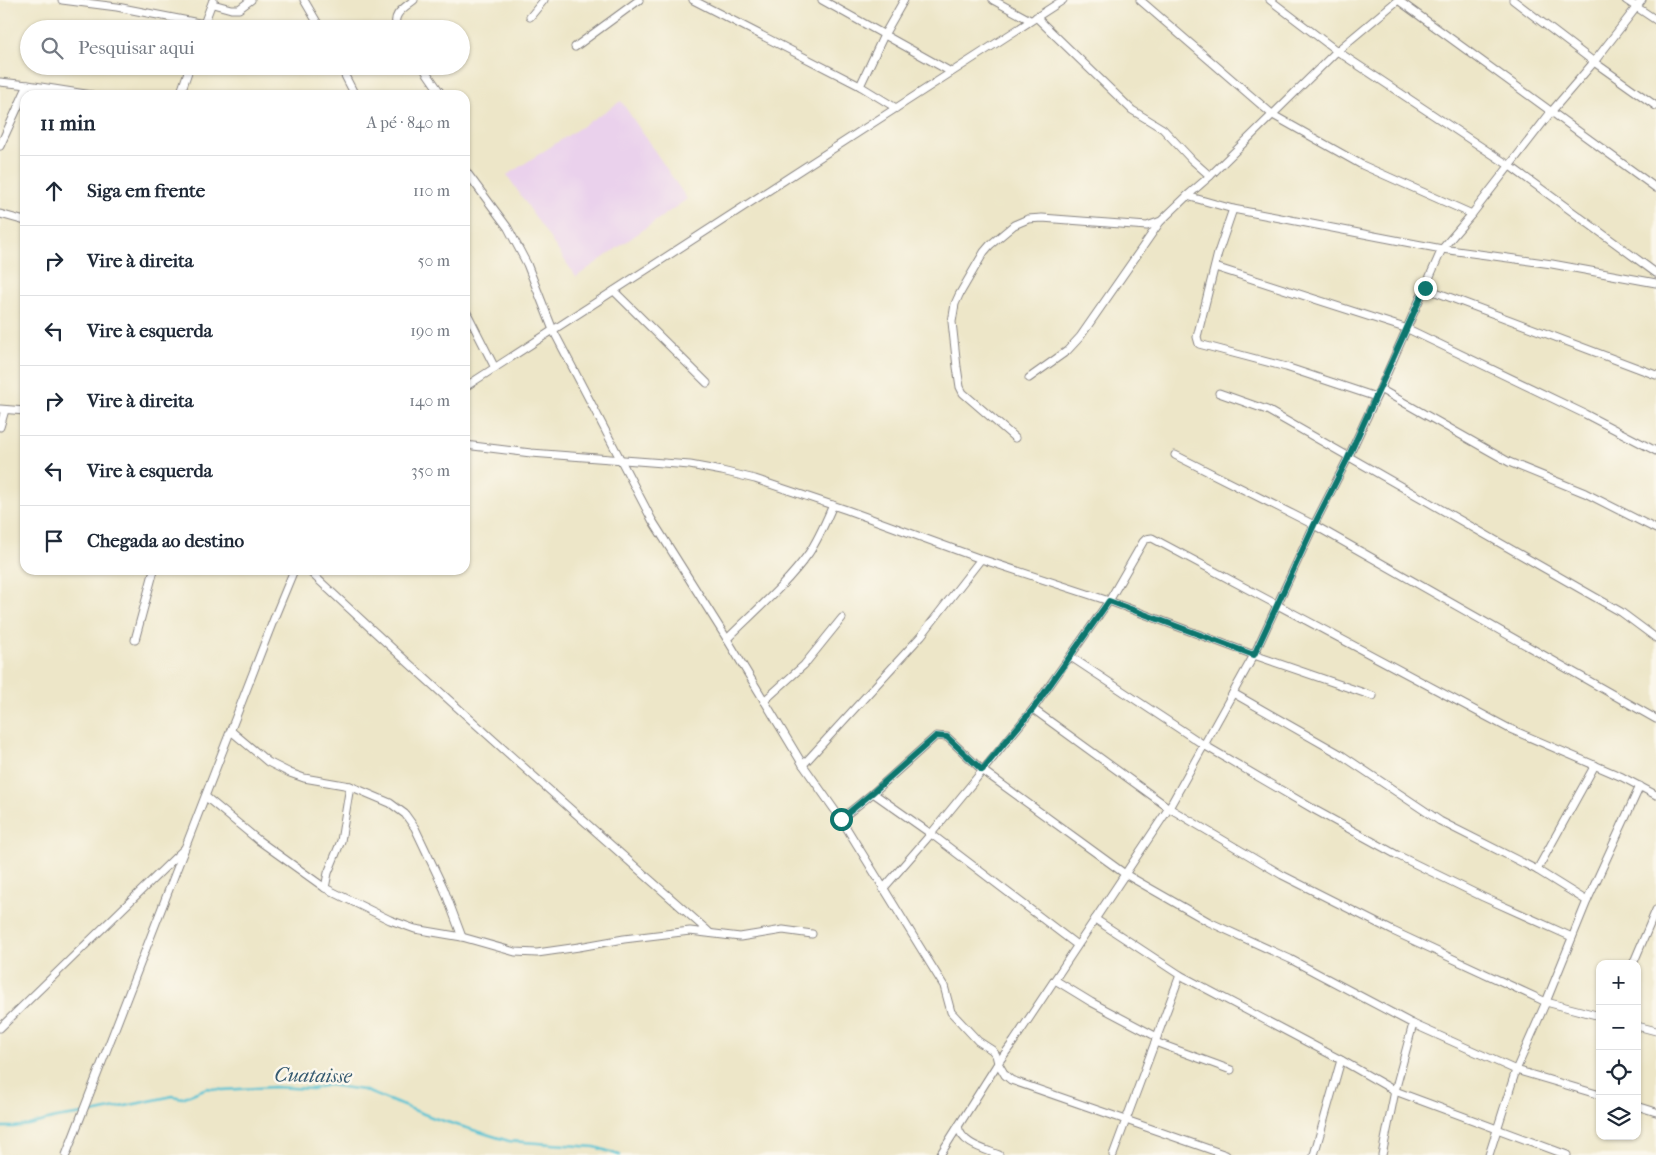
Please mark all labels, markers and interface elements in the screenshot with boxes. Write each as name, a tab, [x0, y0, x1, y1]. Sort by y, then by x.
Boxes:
search box	[20, 20, 470, 75]
icon: search	[38, 34, 66, 62]
text: Pesquisar aqui	[78, 37, 195, 59]
text: 11 min	[40, 111, 95, 135]
text: A pé · 840 m	[367, 113, 450, 132]
icon: ahead	[40, 177, 68, 205]
text: Siga em frente	[87, 180, 205, 202]
text: 110 m	[413, 181, 450, 200]
icon: right	[40, 247, 68, 275]
text: Vire à direita	[87, 250, 194, 272]
text: 50 m	[418, 251, 450, 270]
route end	[1414, 277, 1437, 300]
icon: left	[40, 317, 68, 345]
text: Vire à esquerda	[87, 320, 213, 342]
text: 190 m	[410, 321, 450, 340]
icon: right	[40, 387, 68, 415]
text: Vire à direita	[87, 390, 194, 412]
text: 140 m	[409, 391, 450, 410]
icon: left	[40, 457, 68, 485]
text: Vire à esquerda	[87, 460, 213, 482]
text: 350 m	[411, 461, 450, 480]
icon: arrive	[40, 527, 68, 555]
text: Chegada ao destino	[87, 530, 244, 552]
route start	[830, 808, 853, 831]
map controls	[1596, 960, 1641, 1140]
button: +	[1596, 960, 1641, 1005]
button: −	[1596, 1005, 1641, 1050]
button: locate	[1596, 1050, 1641, 1095]
water label: Cuataisse	[274, 1063, 353, 1088]
button: layers	[1596, 1095, 1641, 1140]

